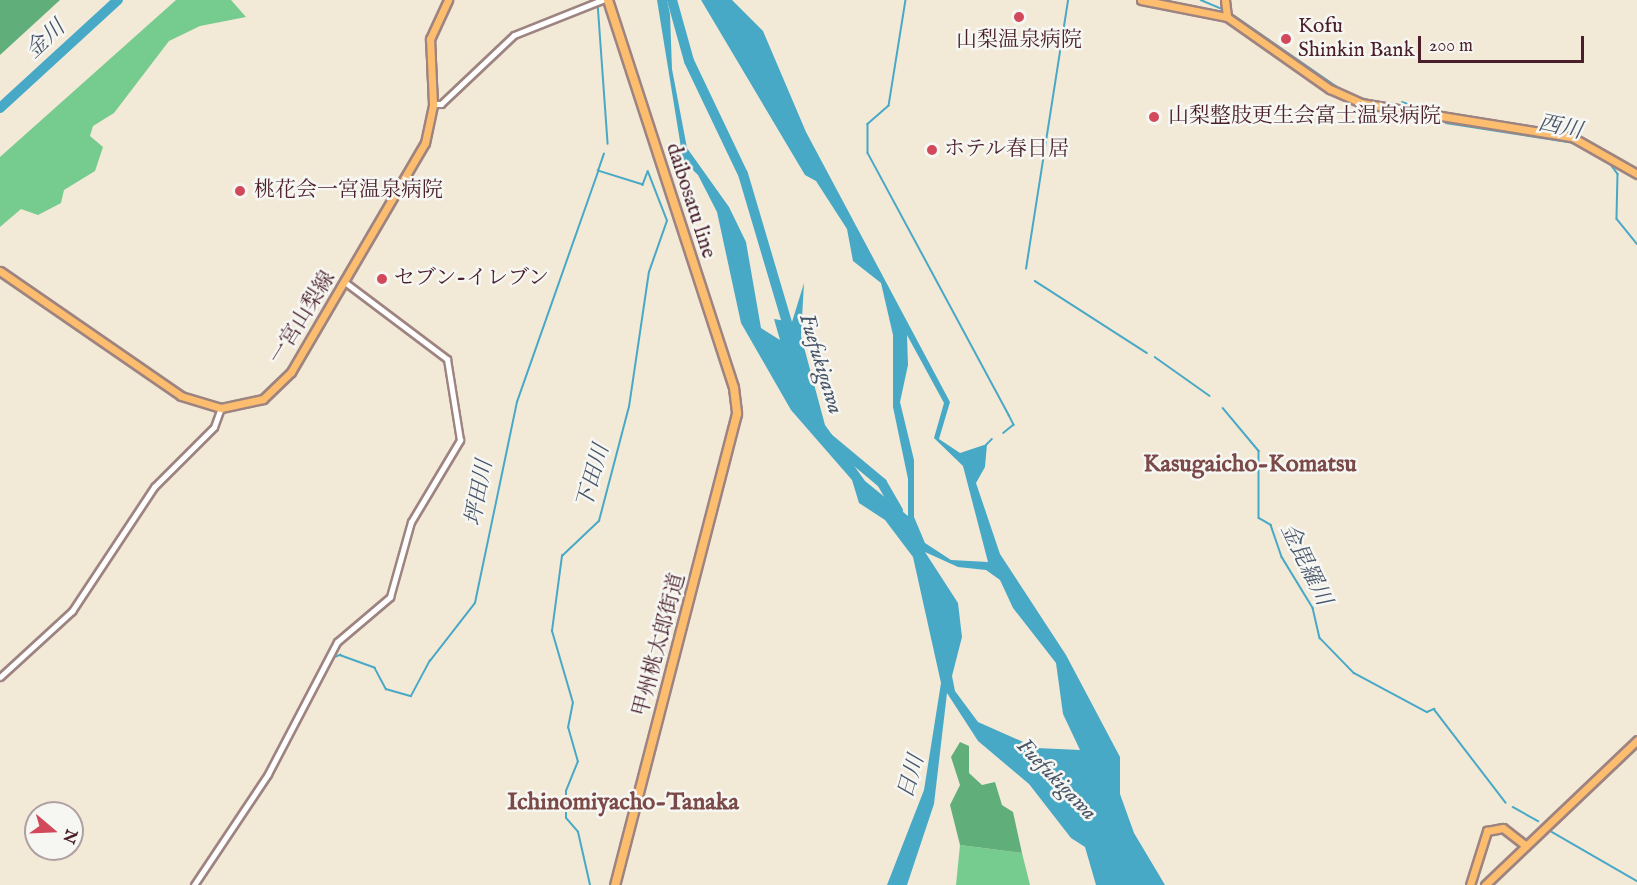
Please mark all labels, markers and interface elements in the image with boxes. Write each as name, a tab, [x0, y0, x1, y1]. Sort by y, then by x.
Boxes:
marker: 山梨温泉病院	[1010, 8, 1028, 26]
place label: Kofu Shinkin Bank	[1298, 14, 1415, 64]
water label: 金川	[21, 15, 71, 65]
scale bar	[1421, 24, 1588, 62]
place label: 山梨温泉病院	[956, 28, 1082, 54]
marker: Kofu Shinkin Bank	[1279, 32, 1293, 46]
text: 200 m	[1429, 35, 1473, 58]
place label: 山梨整肢更生会富士温泉病院	[1168, 104, 1441, 130]
marker: 山梨整肢更生会富士温泉病院	[1145, 108, 1163, 126]
water label: 西川	[1536, 111, 1584, 145]
place label: ホテル春日居	[944, 137, 1070, 163]
street label: daibosatu line	[660, 140, 720, 262]
marker: ホテル春日居	[925, 143, 939, 157]
place label: 桃花会一宮温泉病院	[254, 178, 443, 204]
marker: 桃花会一宮温泉病院	[231, 182, 249, 200]
place label: セブン-イレブン	[394, 266, 551, 292]
street label: 一宮山梨線	[264, 267, 342, 369]
marker: セブン-イレブン	[375, 272, 389, 286]
water label: Fuefukigawa	[792, 311, 848, 417]
water label: 下田川	[572, 442, 616, 512]
district label: Kasugaicho-Komatsu	[1143, 451, 1357, 479]
water label: 坪田川	[461, 458, 499, 528]
water label: 金毘羅川	[1274, 520, 1336, 610]
street label: 甲州桃太郎街道	[629, 571, 691, 719]
water label: Fuefukigawa	[1010, 734, 1102, 826]
water label: 日川	[893, 752, 931, 802]
district label: Ichinomiyacho-Tanaka	[507, 789, 739, 817]
north arrow	[24, 801, 84, 861]
text: N	[57, 826, 81, 846]

